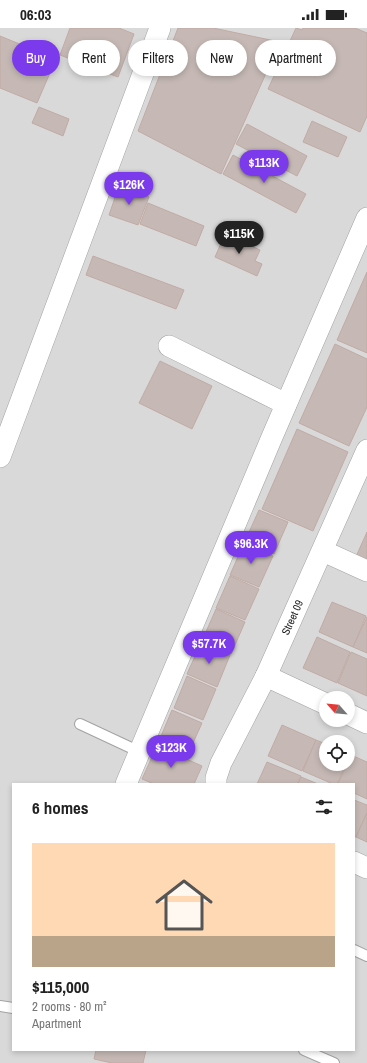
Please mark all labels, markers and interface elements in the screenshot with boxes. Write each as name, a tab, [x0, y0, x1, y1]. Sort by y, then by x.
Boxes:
text: 06:03	[20, 4, 51, 25]
chip: Buy	[12, 40, 60, 76]
chip: Rent	[68, 40, 120, 76]
chip: Filters	[128, 40, 188, 76]
chip: New	[196, 40, 247, 76]
chip: Apartment	[255, 40, 336, 76]
pin: $113K	[236, 150, 292, 184]
text: $113K	[249, 154, 279, 171]
pin: $126K	[101, 172, 157, 206]
text: $126K	[113, 176, 145, 193]
pin: $115K	[211, 221, 267, 255]
text: $115K	[224, 225, 254, 242]
pin: $96.3K	[218, 531, 284, 565]
text: $96.3K	[234, 535, 268, 552]
street label: Street 09	[278, 598, 306, 637]
pin: $57.7K	[176, 631, 242, 665]
text: $57.7K	[192, 635, 226, 652]
north arrow	[319, 691, 355, 727]
map controls	[319, 691, 355, 771]
pin: $123K	[143, 735, 199, 769]
button: locate	[319, 735, 355, 771]
text: $123K	[155, 739, 187, 756]
text: 6 homes	[32, 796, 89, 819]
icon: filters	[313, 796, 335, 818]
icon: home	[148, 869, 220, 941]
text: $115,000	[32, 975, 89, 998]
text: 2 rooms · 80 m²	[32, 998, 107, 1015]
text: Apartment	[32, 1015, 81, 1032]

